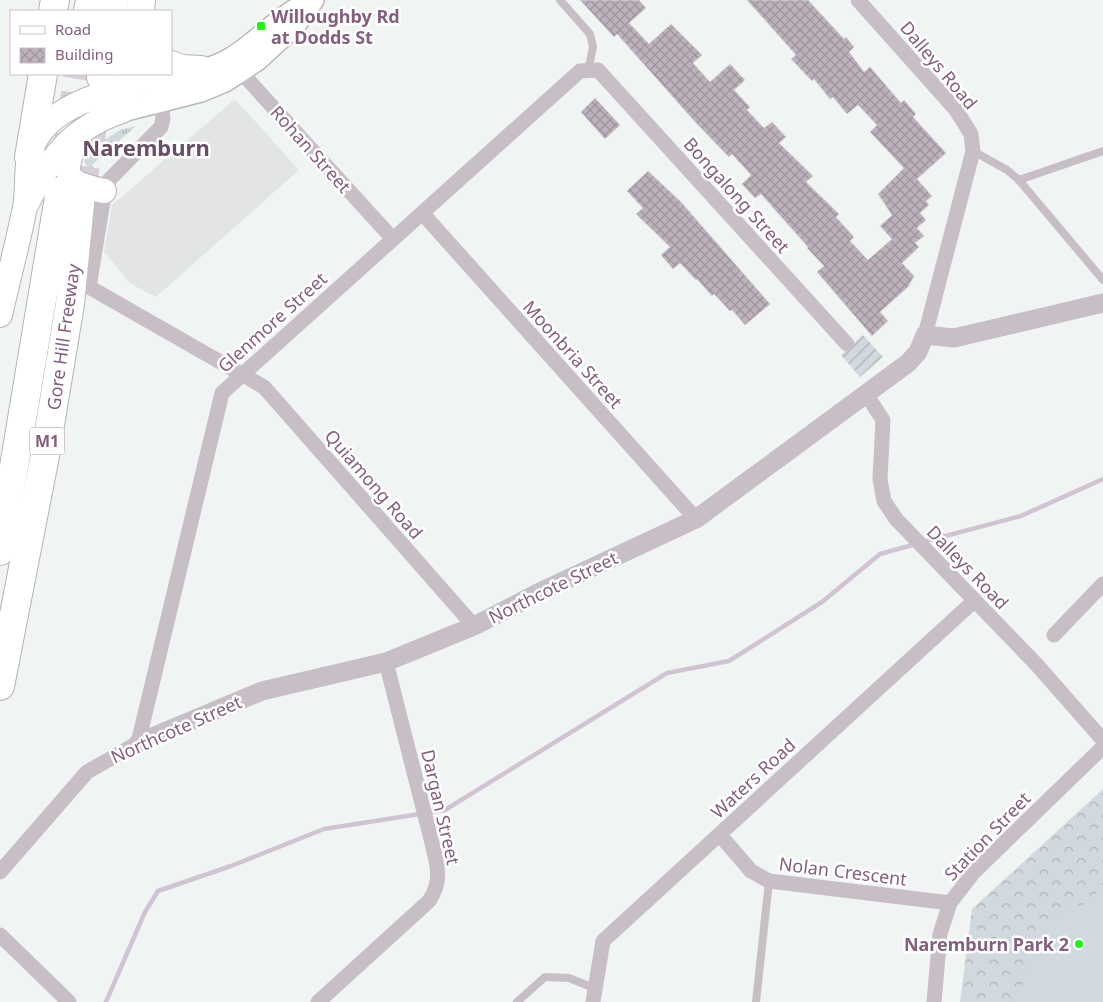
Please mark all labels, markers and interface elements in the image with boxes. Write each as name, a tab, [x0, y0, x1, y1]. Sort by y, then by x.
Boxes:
place label: Willoughby Rd at Dodds St	[271, 4, 400, 49]
legend	[10, 10, 172, 75]
street label: Dalleys Road	[895, 16, 983, 114]
text: Road	[55, 19, 91, 39]
marker: Willoughby Rd at Dodds St	[255, 20, 267, 32]
text: Building	[55, 44, 113, 64]
street label: Rohan Street	[265, 100, 357, 198]
district label: Naremburn	[82, 132, 210, 162]
street label: Bongalong Street	[679, 132, 796, 258]
street label: Gore Hill Freeway	[41, 261, 85, 412]
street label: Glenmore Street	[212, 266, 332, 377]
street label: Moonbria Street	[518, 295, 628, 413]
street label: Quiamong Road	[320, 424, 428, 544]
road number: M1	[30, 428, 64, 454]
street label: Dalleys Road	[922, 520, 1014, 614]
street label: Northcote Street	[484, 545, 622, 629]
street label: Northcote Street	[107, 689, 246, 769]
street label: Waters Road	[706, 733, 800, 823]
street label: Dargan Street	[416, 747, 466, 868]
street label: Station Street	[939, 786, 1036, 886]
street label: Nolan Crescent	[778, 851, 909, 891]
place label: Naremburn Park 2	[904, 932, 1069, 956]
marker: Naremburn Park 2	[1073, 938, 1085, 950]

